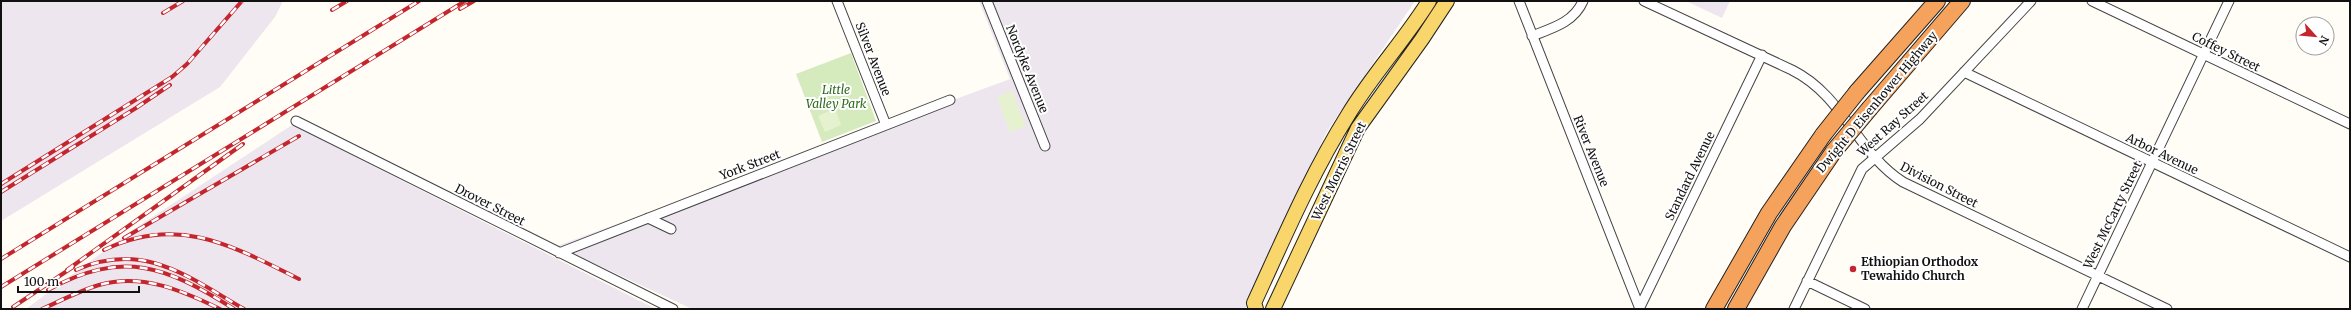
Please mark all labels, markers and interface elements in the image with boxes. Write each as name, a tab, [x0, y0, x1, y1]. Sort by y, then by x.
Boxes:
north arrow	[2295, 16, 2335, 56]
street label: Silver Avenue	[853, 20, 894, 98]
street label: Nordyke Avenue	[1003, 23, 1052, 115]
street label: Dwight D Eisenhower Highway	[1813, 28, 1940, 175]
street label: Coffey Street	[2190, 29, 2263, 75]
text: N	[2316, 33, 2332, 48]
park label: Little Valley Park	[806, 82, 867, 111]
street label: West Ray Street	[1853, 88, 1931, 160]
street label: River Avenue	[1570, 113, 1613, 189]
street label: West Morris Street	[1308, 119, 1369, 223]
street label: Standard Avenue	[1662, 129, 1718, 223]
street label: Arbor Avenue	[2123, 129, 2201, 178]
street label: York Street	[717, 146, 782, 183]
street label: West McCarty Street	[2080, 158, 2145, 272]
street label: Division Street	[1898, 159, 1981, 211]
street label: Drover Street	[453, 180, 528, 229]
place label: Ethiopian Orthodox Tewahido Church	[1861, 254, 1979, 283]
marker: Ethiopian Orthodox Tewahido Church	[1848, 264, 1858, 274]
scale bar	[18, 268, 139, 294]
text: 100 m	[24, 274, 59, 289]

